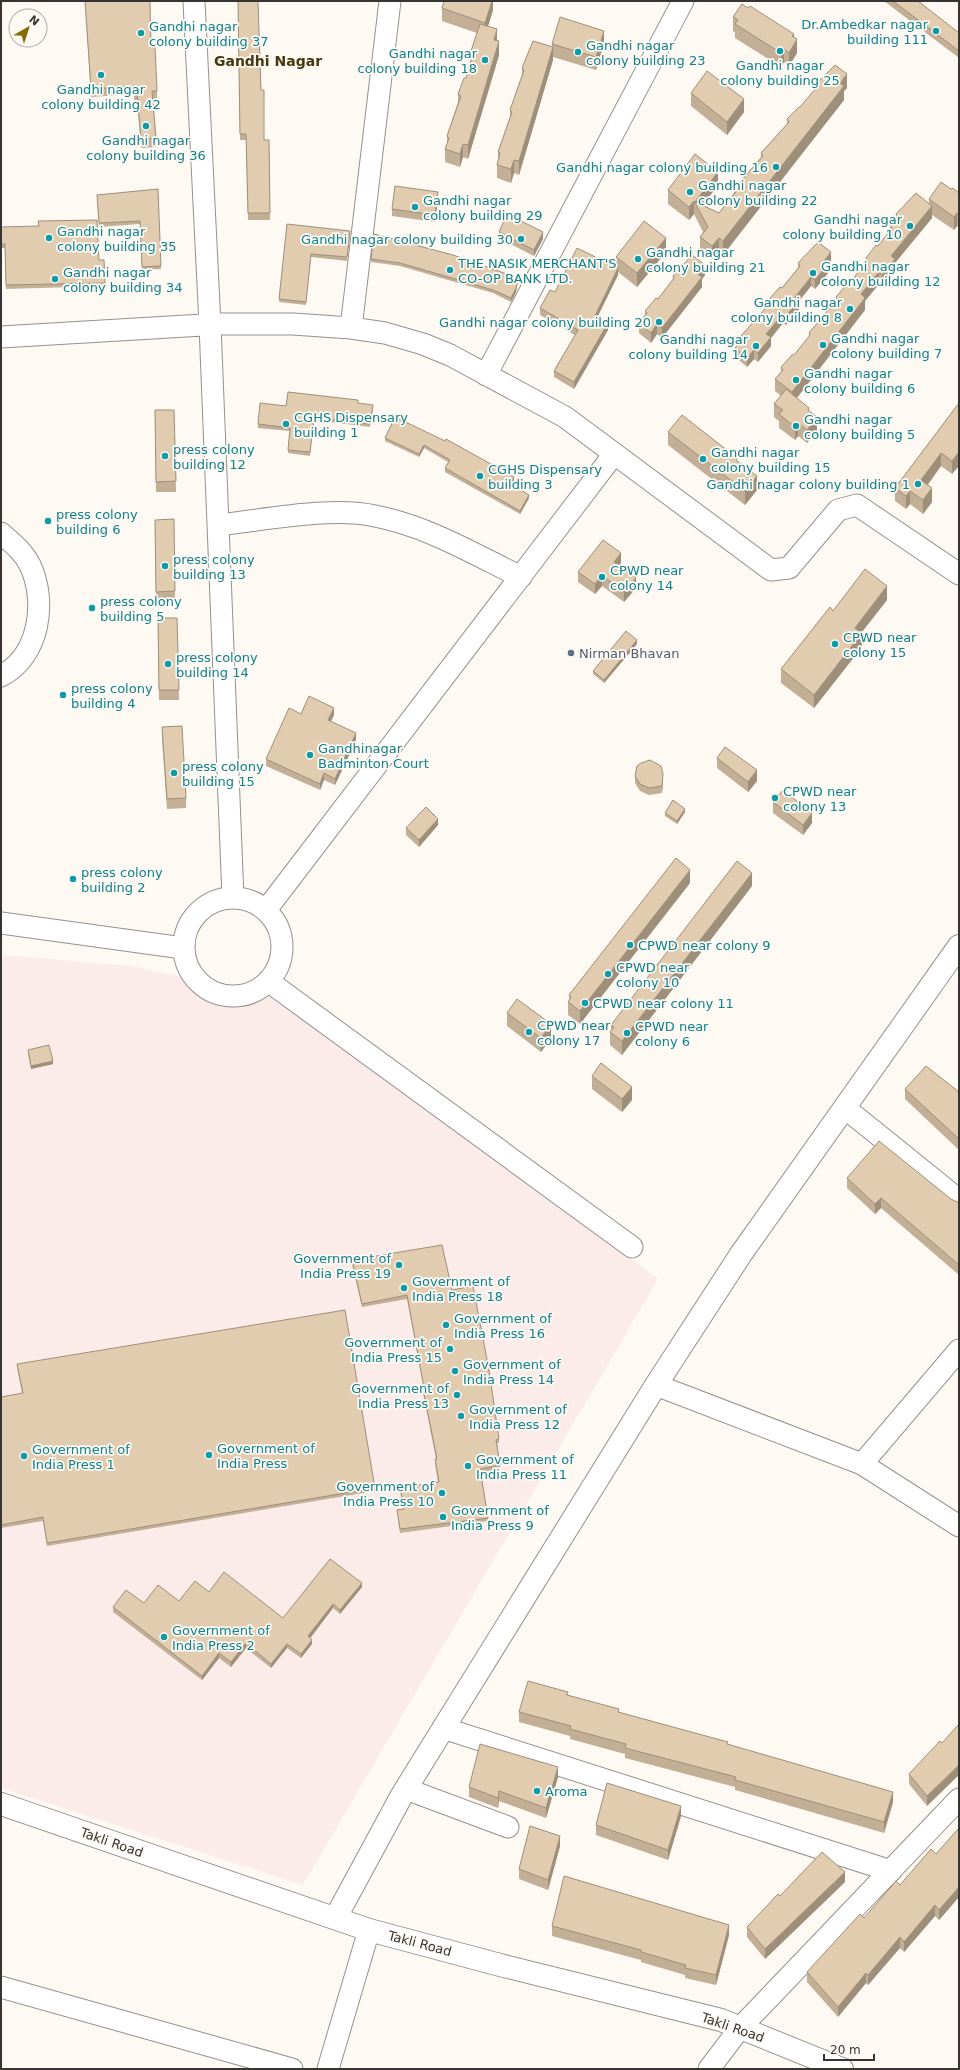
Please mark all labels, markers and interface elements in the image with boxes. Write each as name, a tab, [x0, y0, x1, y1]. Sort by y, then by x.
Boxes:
north arrow	[8, 8, 48, 48]
text: N	[26, 13, 42, 29]
place label: Dr.Ambedkar nagar building 111	[801, 17, 929, 47]
place label: Gandhi nagar colony building 37	[149, 19, 268, 49]
marker: Dr.Ambedkar nagar building 111	[931, 26, 941, 36]
marker: Gandhi nagar colony building 37	[136, 28, 146, 38]
place label: Gandhi nagar colony building 23	[586, 38, 705, 68]
place label: Gandhi nagar colony building 18	[358, 46, 478, 76]
marker: Gandhi nagar colony building 25	[775, 46, 785, 56]
marker: Gandhi nagar colony building 23	[573, 47, 583, 57]
district label: Gandhi Nagar	[214, 53, 322, 69]
marker: Gandhi nagar colony building 18	[480, 55, 490, 65]
place label: Gandhi nagar colony building 25	[720, 58, 840, 88]
marker: Gandhi nagar colony building 42	[96, 70, 106, 80]
place label: Gandhi nagar colony building 42	[41, 82, 161, 112]
marker: Gandhi nagar colony building 36	[141, 121, 151, 131]
place label: Gandhi nagar colony building 36	[86, 133, 206, 163]
place label: Gandhi nagar colony building 16	[556, 160, 768, 175]
marker: Gandhi nagar colony building 16	[771, 162, 781, 172]
place label: Gandhi nagar colony building 22	[698, 178, 817, 208]
marker: Gandhi nagar colony building 22	[685, 187, 695, 197]
place label: Gandhi nagar colony building 29	[423, 193, 542, 223]
marker: Gandhi nagar colony building 29	[410, 202, 420, 212]
place label: Gandhi nagar colony building 10	[783, 212, 903, 242]
marker: Gandhi nagar colony building 10	[905, 221, 915, 231]
place label: Gandhi nagar colony building 35	[57, 224, 176, 254]
place label: Gandhi nagar colony building 30	[301, 232, 513, 247]
marker: Gandhi nagar colony building 35	[44, 233, 54, 243]
marker: Gandhi nagar colony building 30	[516, 234, 526, 244]
place label: Gandhi nagar colony building 21	[646, 245, 765, 275]
marker: Gandhi nagar colony building 21	[633, 254, 643, 264]
place label: THE NASIK MERCHANT'S CO-OP BANK LTD.	[457, 256, 616, 286]
place label: Gandhi nagar colony building 12	[821, 259, 940, 289]
place label: Gandhi nagar colony building 34	[63, 265, 182, 295]
marker: THE NASIK MERCHANT'S CO-OP BANK LTD.	[445, 265, 455, 275]
marker: Gandhi nagar colony building 12	[808, 268, 818, 278]
marker: Gandhi nagar colony building 34	[50, 274, 60, 284]
place label: Gandhi nagar colony building 8	[731, 295, 843, 325]
marker: Gandhi nagar colony building 8	[845, 304, 855, 314]
place label: Gandhi nagar colony building 20	[439, 315, 651, 330]
marker: Gandhi nagar colony building 20	[654, 317, 664, 327]
place label: Gandhi nagar colony building 7	[831, 331, 942, 361]
place label: Gandhi nagar colony building 14	[629, 332, 749, 362]
marker: Gandhi nagar colony building 7	[818, 340, 828, 350]
marker: Gandhi nagar colony building 14	[751, 341, 761, 351]
place label: Gandhi nagar colony building 6	[804, 366, 915, 396]
marker: Gandhi nagar colony building 6	[791, 375, 801, 385]
place label: CGHS Dispensary building 1	[294, 410, 408, 440]
place label: Gandhi nagar colony building 5	[804, 412, 915, 442]
marker: CGHS Dispensary building 1	[281, 419, 291, 429]
marker: Gandhi nagar colony building 5	[791, 421, 801, 431]
place label: press colony building 12	[173, 442, 255, 472]
place label: Gandhi nagar colony building 15	[711, 445, 830, 475]
marker: press colony building 12	[160, 451, 170, 461]
marker: Gandhi nagar colony building 15	[698, 454, 708, 464]
place label: CGHS Dispensary building 3	[488, 462, 602, 492]
marker: CGHS Dispensary building 3	[475, 471, 485, 481]
place label: Gandhi nagar colony building 1	[706, 477, 910, 492]
marker: Gandhi nagar colony building 1	[913, 479, 923, 489]
place label: press colony building 6	[56, 507, 138, 537]
marker: press colony building 6	[43, 516, 53, 526]
place label: press colony building 13	[173, 552, 255, 582]
marker: press colony building 13	[160, 561, 170, 571]
place label: CPWD near colony 14	[610, 563, 684, 593]
marker: CPWD near colony 14	[597, 572, 607, 582]
place label: press colony building 5	[100, 594, 182, 624]
marker: press colony building 5	[87, 603, 97, 613]
place label: CPWD near colony 15	[843, 630, 917, 660]
marker: CPWD near colony 15	[830, 639, 840, 649]
place label: Nirman Bhavan	[579, 646, 679, 661]
marker: Nirman Bhavan	[566, 648, 576, 658]
place label: press colony building 14	[176, 650, 258, 680]
marker: press colony building 14	[163, 659, 173, 669]
place label: press colony building 4	[71, 681, 153, 711]
marker: press colony building 4	[58, 690, 68, 700]
place label: Gandhinagar Badminton Court	[318, 741, 429, 771]
marker: Gandhinagar Badminton Court	[305, 750, 315, 760]
place label: press colony building 15	[182, 759, 264, 789]
marker: press colony building 15	[169, 768, 179, 778]
place label: CPWD near colony 13	[783, 784, 857, 814]
marker: CPWD near colony 13	[770, 793, 780, 803]
place label: press colony building 2	[81, 865, 163, 895]
marker: press colony building 2	[68, 874, 78, 884]
place label: CPWD near colony 9	[638, 938, 771, 953]
marker: CPWD near colony 9	[625, 940, 635, 950]
place label: CPWD near colony 10	[616, 960, 690, 990]
marker: CPWD near colony 10	[603, 969, 613, 979]
place label: CPWD near colony 11	[593, 996, 734, 1011]
marker: CPWD near colony 11	[580, 998, 590, 1008]
place label: CPWD near colony 17	[537, 1018, 611, 1048]
place label: CPWD near colony 6	[635, 1019, 709, 1049]
marker: CPWD near colony 17	[524, 1027, 534, 1037]
marker: CPWD near colony 6	[622, 1028, 632, 1038]
place label: Government of India Press 19	[293, 1251, 391, 1281]
marker: Government of India Press 19	[394, 1260, 404, 1270]
place label: Government of India Press 18	[412, 1274, 510, 1304]
marker: Government of India Press 18	[399, 1283, 409, 1293]
place label: Government of India Press 16	[454, 1311, 552, 1341]
marker: Government of India Press 16	[441, 1320, 451, 1330]
place label: Government of India Press 15	[344, 1335, 442, 1365]
marker: Government of India Press 15	[445, 1344, 455, 1354]
place label: Government of India Press 14	[463, 1357, 561, 1387]
marker: Government of India Press 14	[450, 1366, 460, 1376]
place label: Government of India Press 13	[351, 1381, 449, 1411]
marker: Government of India Press 13	[452, 1390, 462, 1400]
place label: Government of India Press 12	[469, 1402, 567, 1432]
marker: Government of India Press 12	[456, 1411, 466, 1421]
place label: Government of India Press	[217, 1441, 315, 1471]
place label: Government of India Press 1	[32, 1442, 130, 1472]
marker: Government of India Press	[204, 1450, 214, 1460]
marker: Government of India Press 1	[19, 1451, 29, 1461]
place label: Government of India Press 11	[476, 1452, 574, 1482]
marker: Government of India Press 11	[463, 1461, 473, 1471]
place label: Government of India Press 10	[336, 1479, 434, 1509]
marker: Government of India Press 10	[437, 1488, 447, 1498]
place label: Government of India Press 9	[451, 1503, 549, 1533]
marker: Government of India Press 9	[438, 1512, 448, 1522]
place label: Government of India Press 2	[172, 1623, 270, 1653]
marker: Government of India Press 2	[159, 1632, 169, 1642]
place label: Aroma	[545, 1784, 588, 1799]
marker: Aroma	[532, 1786, 542, 1796]
street label: Takli Road	[78, 1824, 145, 1860]
street label: Takli Road	[385, 1928, 453, 1959]
street label: Takli Road	[699, 2009, 766, 2045]
scale bar	[824, 2036, 874, 2062]
text: 20 m	[830, 2043, 861, 2057]

